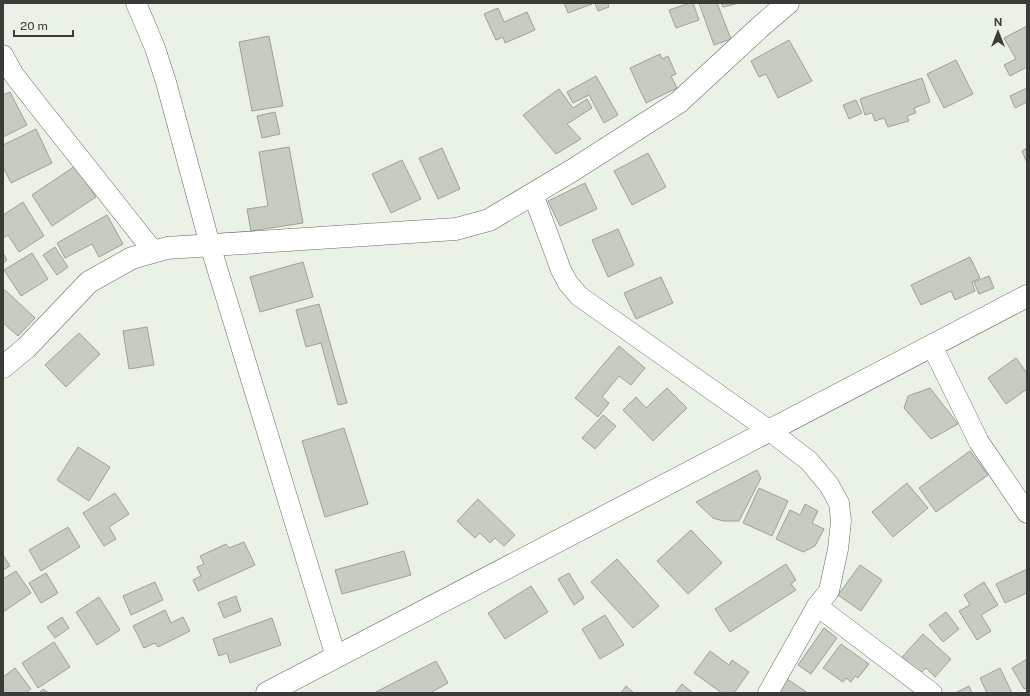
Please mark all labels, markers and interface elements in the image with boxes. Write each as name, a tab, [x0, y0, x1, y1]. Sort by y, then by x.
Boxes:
scale bar	[14, 12, 73, 38]
north arrow	[978, 12, 1018, 52]
text: N	[994, 16, 1002, 28]
text: 20 m	[20, 19, 48, 33]

